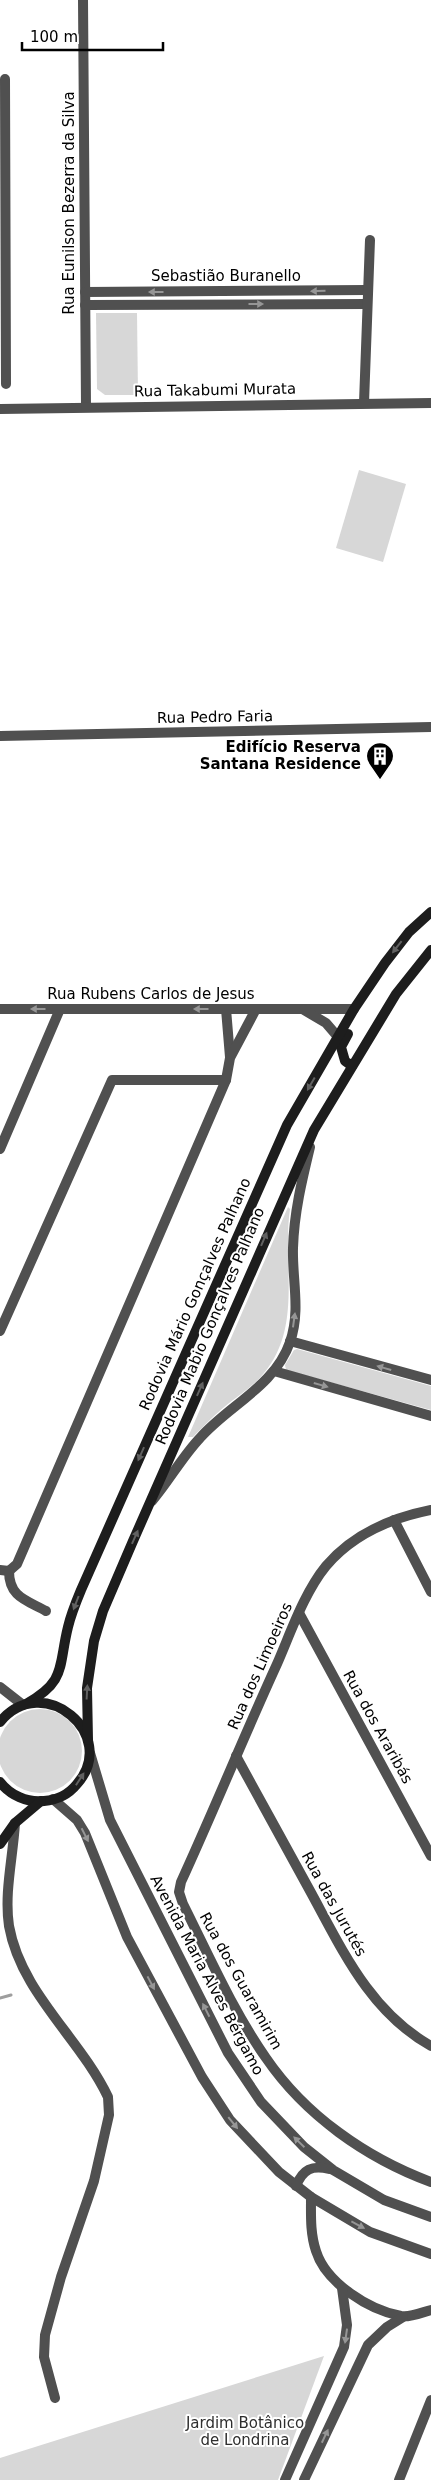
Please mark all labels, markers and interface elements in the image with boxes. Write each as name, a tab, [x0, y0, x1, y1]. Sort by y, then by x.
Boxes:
scale bar	[22, 20, 164, 52]
text: 100 m	[30, 28, 78, 46]
street label: Rua Eunilson Bezerra da Silva	[60, 91, 78, 315]
street label: Sebastião Buranello	[151, 267, 301, 285]
one-way arrow	[310, 287, 326, 295]
one-way arrow	[148, 288, 164, 296]
one-way arrow	[248, 300, 264, 308]
street label: Rua Takabumi Murata	[134, 380, 296, 400]
street label: Rua Pedro Faria	[157, 707, 273, 727]
place label: Edifício Reserva Santana Residence	[200, 738, 361, 773]
building icon: Edifício Reserva Santana Residence	[365, 741, 395, 780]
one-way arrow	[391, 940, 402, 953]
street label: Rua Rubens Carlos de Jesus	[47, 985, 255, 1003]
one-way arrow	[30, 1005, 46, 1013]
one-way arrow	[192, 1005, 208, 1013]
one-way arrow	[306, 1078, 315, 1091]
street label: Rodovia Mário Gonçalves Palhano	[135, 1175, 255, 1413]
street label: Rodovia Mabio Gonçalves Palhano	[152, 1205, 268, 1447]
one-way arrow	[261, 1232, 269, 1246]
one-way arrow	[290, 1312, 298, 1328]
one-way arrow	[376, 1363, 391, 1371]
one-way arrow	[314, 1381, 329, 1389]
one-way arrow	[196, 1382, 204, 1396]
one-way arrow	[136, 1447, 144, 1461]
one-way arrow	[131, 1530, 139, 1544]
one-way arrow	[71, 1596, 79, 1611]
street label: Rua dos Limoeiros	[224, 1600, 296, 1732]
street label: Rua dos Araribás	[339, 1667, 417, 1787]
one-way arrow	[84, 1683, 92, 1699]
one-way arrow	[75, 1772, 85, 1785]
one-way arrow	[82, 1828, 90, 1842]
street label: Rua das Jurutés	[298, 1848, 370, 1960]
street label: Avenida Maria Alves Bérgamo	[146, 1872, 268, 2078]
street label: Rua dos Guaramirim	[196, 1909, 286, 2053]
one-way arrow	[147, 1976, 156, 1990]
one-way arrow	[202, 2003, 210, 2017]
one-way arrow	[228, 2117, 239, 2130]
one-way arrow	[293, 2136, 305, 2148]
one-way arrow	[351, 2221, 365, 2229]
one-way arrow	[342, 2328, 350, 2344]
park label: Jardim Botânico de Londrina	[185, 2414, 304, 2449]
one-way arrow	[321, 2429, 329, 2443]

